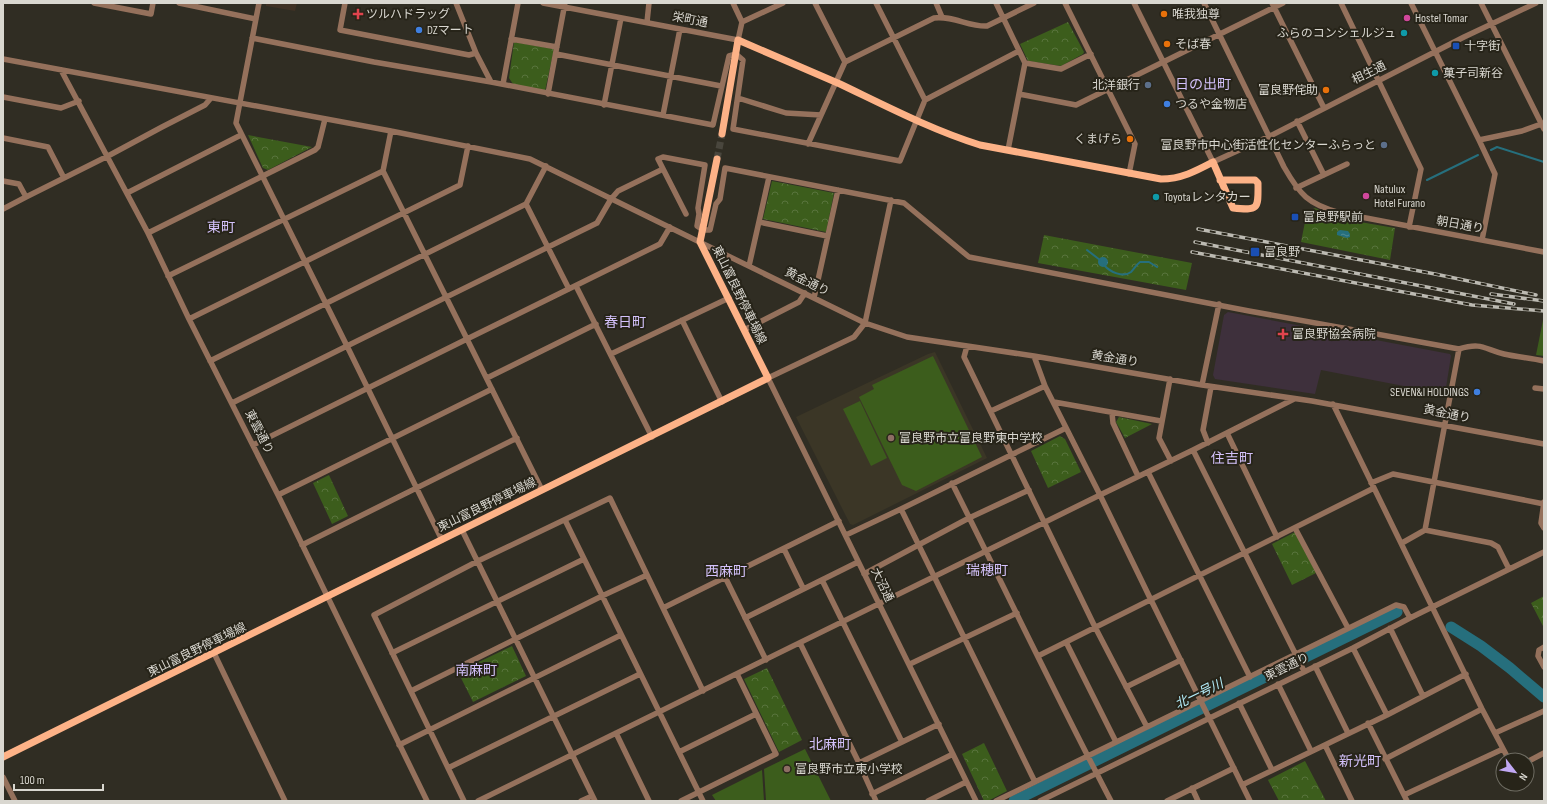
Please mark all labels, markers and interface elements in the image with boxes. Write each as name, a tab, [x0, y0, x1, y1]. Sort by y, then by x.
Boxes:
place label: ツルハドラッグ	[366, 7, 450, 22]
place label: 唯我独尊	[1172, 7, 1220, 22]
marker: ツルハドラッグ	[353, 9, 363, 19]
street label: 栄町通	[671, 9, 709, 31]
marker: 唯我独尊	[1159, 9, 1169, 19]
place label: Hostel Tomar	[1415, 11, 1468, 26]
marker: Hostel Tomar	[1402, 13, 1412, 23]
place label: DZマート	[427, 23, 474, 38]
marker: DZマート	[414, 25, 424, 35]
place label: ふらのコンシェルジュ	[1277, 26, 1396, 41]
marker: ふらのコンシェルジュ	[1399, 28, 1409, 38]
place label: そば春	[1175, 37, 1211, 52]
marker: そば春	[1162, 39, 1172, 49]
place label: 十字街	[1464, 39, 1500, 54]
marker: 十字街	[1451, 41, 1461, 51]
street label: 相生通	[1350, 58, 1388, 88]
place label: 菓子司新谷	[1443, 66, 1503, 81]
marker: 菓子司新谷	[1430, 68, 1440, 78]
district label: 日の出町	[1175, 76, 1231, 93]
place label: 北洋銀行	[1092, 78, 1140, 93]
marker: 北洋銀行	[1143, 80, 1153, 90]
place label: 富良野侘助	[1258, 83, 1318, 98]
marker: 富良野侘助	[1321, 85, 1331, 95]
place label: つるや金物店	[1175, 97, 1247, 112]
marker: つるや金物店	[1162, 99, 1172, 109]
place label: くまげら	[1074, 132, 1122, 147]
marker: くまげら	[1125, 134, 1135, 144]
place label: 富良野市中心街活性化センターふらっと	[1160, 138, 1376, 153]
marker: 富良野市中心街活性化センターふらっと	[1379, 140, 1389, 150]
place label: Natulux Hotel Furano	[1374, 182, 1425, 211]
place label: Toyotaレンタカー	[1164, 190, 1251, 205]
marker: Natulux Hotel Furano	[1361, 191, 1371, 201]
marker: Toyotaレンタカー	[1151, 192, 1161, 202]
place label: 富良野駅前	[1303, 210, 1363, 225]
marker: 富良野駅前	[1290, 212, 1300, 222]
street label: 朝日通り	[1435, 213, 1485, 237]
district label: 東町	[207, 219, 235, 236]
street label: 東山富良野停車場線	[709, 243, 769, 347]
place label: 富良野	[1264, 245, 1300, 260]
marker: 富良野	[1249, 246, 1261, 258]
street label: 黄金通り	[782, 265, 832, 299]
district label: 春日町	[604, 314, 646, 331]
place label: 富良野協会病院	[1292, 327, 1376, 342]
marker: 富良野協会病院	[1277, 328, 1289, 340]
street label: 黄金通り	[1090, 348, 1140, 370]
place label: SEVEN&I HOLDINGS	[1390, 385, 1469, 400]
marker: SEVEN&I HOLDINGS	[1472, 387, 1482, 397]
street label: 黄金通り	[1422, 402, 1472, 426]
street label: 東雲通り	[241, 407, 277, 457]
place label: 富良野市立富良野東中学校	[899, 431, 1043, 446]
marker: 富良野市立富良野東中学校	[886, 433, 896, 443]
district label: 住吉町	[1211, 450, 1253, 467]
street label: 東山富良野停車場線	[435, 475, 539, 535]
district label: 瑞穂町	[966, 562, 1008, 579]
district label: 西麻町	[705, 563, 747, 580]
street label: 大沼通	[867, 566, 897, 604]
street label: 東山富良野停車場線	[145, 620, 249, 680]
street label: 東雲通り	[1262, 650, 1312, 684]
district label: 南麻町	[455, 662, 497, 679]
water label: 北一号川	[1172, 675, 1228, 713]
district label: 北麻町	[809, 736, 851, 753]
north arrow	[1495, 752, 1535, 792]
district label: 新光町	[1339, 753, 1381, 770]
place label: 富良野市立東小学校	[795, 762, 903, 777]
marker: 富良野市立東小学校	[782, 764, 792, 774]
scale bar	[14, 766, 103, 792]
text: N	[1516, 771, 1530, 783]
text: 100 m	[20, 773, 45, 788]

